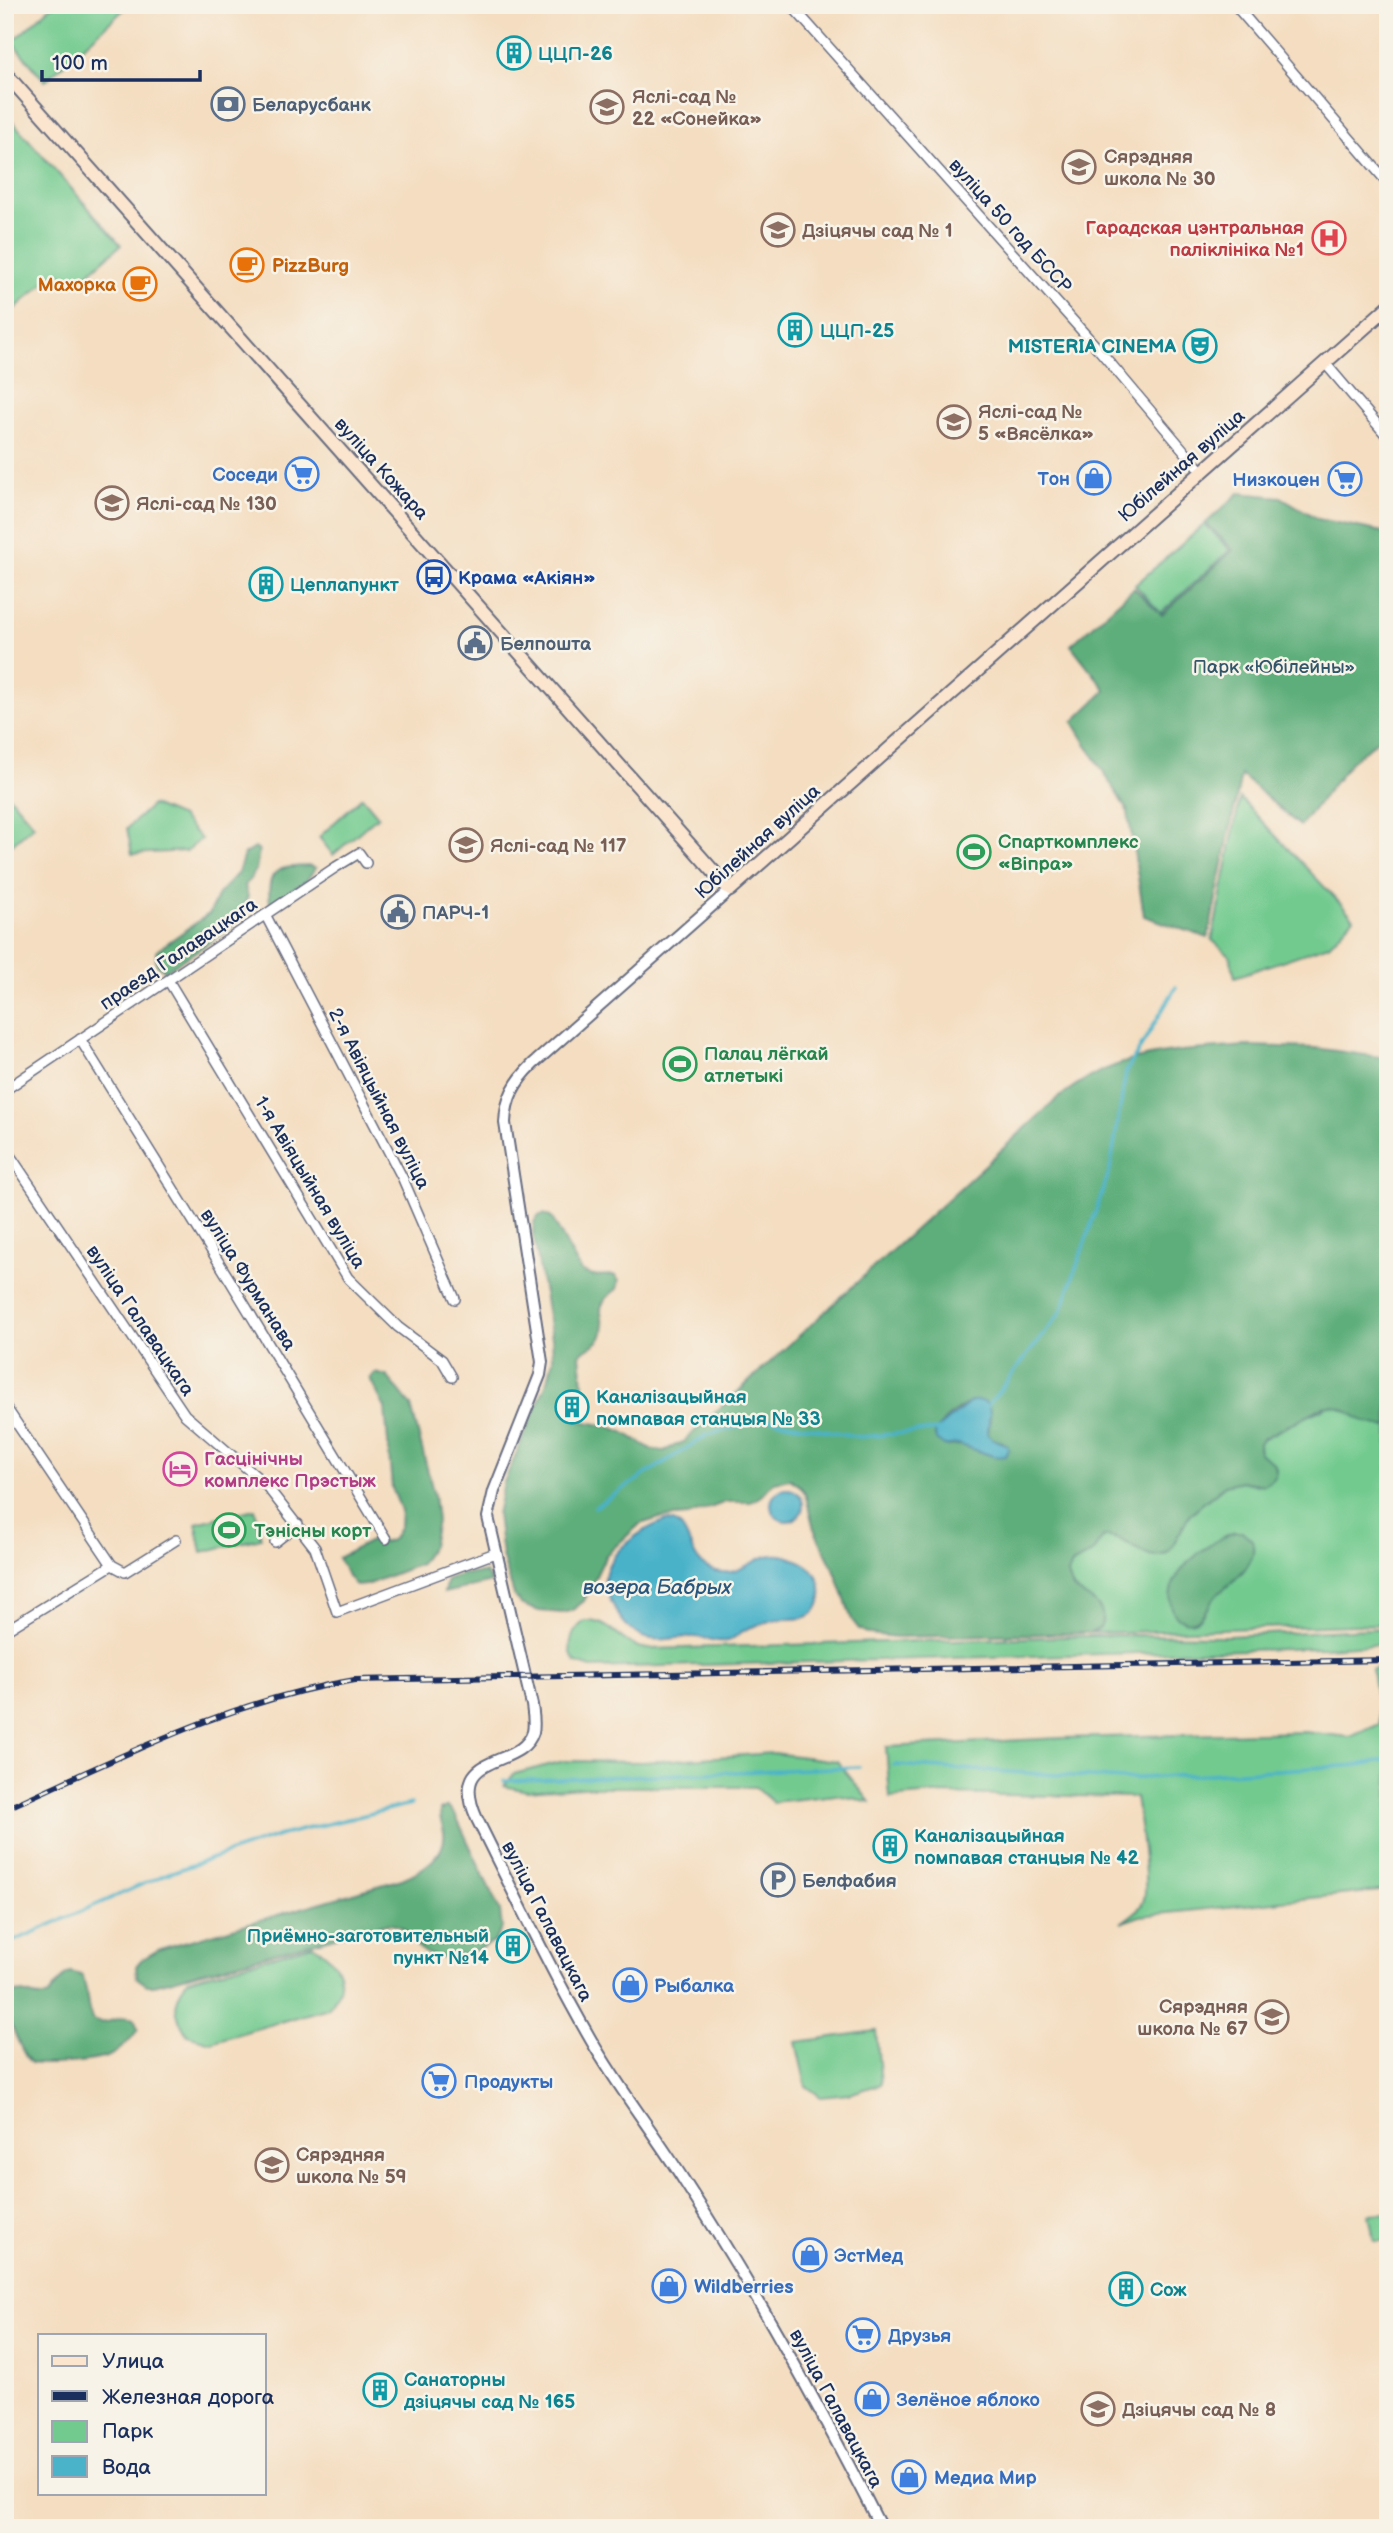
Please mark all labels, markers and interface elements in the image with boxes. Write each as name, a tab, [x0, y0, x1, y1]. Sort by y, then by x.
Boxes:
building icon: ЦЦП-26	[495, 34, 533, 72]
scale bar	[42, 38, 200, 82]
place label: ЦЦП-26	[538, 43, 613, 66]
text: 100 m	[52, 51, 108, 76]
bank icon: Беларусбанк	[209, 85, 247, 123]
place label: Яслі-сад № 22 «Сонейка»	[632, 86, 762, 131]
school or university icon: Яслі-сад № 22 «Сонейка»	[588, 88, 626, 126]
place label: Беларусбанк	[252, 94, 372, 117]
place label: Сярэдняя школа № 30	[1104, 146, 1216, 191]
school or university icon: Сярэдняя школа № 30	[1060, 148, 1098, 186]
street label: вуліца 50 год БССР	[944, 154, 1076, 298]
school or university icon: Дзіцячы сад № 1	[759, 211, 797, 249]
place label: Гарадская цэнтральная паліклініка №1	[1085, 217, 1304, 262]
hospital icon: Гарадская цэнтральная паліклініка №1	[1310, 219, 1348, 257]
place label: Дзіцячы сад № 1	[802, 220, 953, 243]
cafe icon: PizzBurg	[228, 246, 266, 284]
place label: PizzBurg	[272, 255, 349, 278]
cafe icon: Махорка	[121, 265, 159, 303]
place label: Махорка	[38, 274, 117, 297]
building icon: ЦЦП-25	[776, 311, 814, 349]
place label: ЦЦП-25	[820, 320, 894, 343]
theatre icon: MISTERIA CINEMA	[1181, 327, 1219, 365]
place label: MISTERIA CINEMA	[1008, 336, 1176, 359]
place label: Яслі-сад № 5 «Вясёлка»	[978, 401, 1094, 446]
school or university icon: Яслі-сад № 5 «Вясёлка»	[935, 403, 973, 441]
street label: Юбілейная вуліца	[1114, 405, 1250, 527]
street label: вуліца Кожара	[329, 413, 433, 525]
supermarket icon: Соседи	[283, 455, 321, 493]
shop icon: Тон	[1075, 459, 1113, 497]
supermarket icon: Низкоцен	[1326, 460, 1364, 498]
place label: Соседи	[212, 464, 278, 487]
place label: Тон	[1037, 468, 1070, 491]
place label: Низкоцен	[1232, 469, 1320, 492]
school or university icon: Яслі-сад № 130	[93, 484, 131, 522]
place label: Яслі-сад № 130	[136, 493, 277, 516]
bus stop icon: Крама «Акіян»	[415, 558, 453, 596]
building icon: Цеплапункт	[247, 565, 285, 603]
place label: Крама «Акіян»	[458, 567, 596, 590]
place label: Цеплапункт	[290, 574, 399, 597]
public building icon: Белпошта	[456, 624, 494, 662]
place label: Белпошта	[500, 633, 592, 656]
park label: Парк «Юбілейны»	[1193, 656, 1355, 679]
street label: Юбілейная вуліца	[691, 780, 825, 904]
school or university icon: Яслі-сад № 117	[447, 826, 485, 864]
place label: Спарткомплекс «Віпра»	[998, 831, 1139, 876]
sports icon: Спарткомплекс «Віпра»	[955, 833, 993, 871]
place label: Яслі-сад № 117	[490, 835, 627, 858]
street label: праезд Галавацкага	[96, 893, 262, 1015]
public building icon: ПАРЧ-1	[379, 893, 417, 931]
place label: ПАРЧ-1	[422, 902, 489, 925]
street label: 2-я Авіяцыйная вуліца	[323, 1004, 434, 1193]
place label: Палац лёгкай атлетыкі	[704, 1043, 829, 1088]
sports icon: Палац лёгкай атлетыкі	[661, 1045, 699, 1083]
street label: 1-я Авіяцыйная вуліца	[249, 1093, 370, 1273]
street label: вуліца Фурманава	[195, 1205, 301, 1355]
street label: вуліца Галавацкага	[81, 1241, 199, 1401]
place label: Каналізацыйная помпавая станцыя № 33	[596, 1386, 821, 1431]
building icon: Каналізацыйная помпавая станцыя № 33	[553, 1388, 591, 1426]
place label: Гасцінічны комплекс Прэстыж	[204, 1448, 377, 1493]
hotel icon: Гасцінічны комплекс Прэстыж	[161, 1450, 199, 1488]
sports icon: Тэнісны корт	[210, 1511, 248, 1549]
place label: Тэнісны корт	[254, 1520, 371, 1543]
water label: возера Бабрых	[583, 1575, 732, 1600]
place label: Каналізацыйная помпавая станцыя № 42	[914, 1825, 1140, 1870]
building icon: Каналізацыйная помпавая станцыя № 42	[871, 1827, 909, 1865]
street label: вуліца Галавацкага	[496, 1838, 597, 2006]
parking icon: Белфабия	[759, 1861, 797, 1899]
place label: Белфабия	[802, 1870, 897, 1893]
place label: Приёмно-заготовительный пункт №14	[247, 1925, 489, 1970]
building icon: Приёмно-заготовительный пункт №14	[494, 1927, 532, 1965]
shop icon: Рыбалка	[611, 1966, 649, 2004]
place label: Рыбалка	[654, 1975, 735, 1998]
place label: Сярэдняя школа № 67	[1137, 1996, 1249, 2041]
school or university icon: Сярэдняя школа № 67	[1253, 1998, 1291, 2036]
supermarket icon: Продукты	[420, 2062, 458, 2100]
place label: Продукты	[464, 2071, 553, 2094]
place label: Сярэдняя школа № 59	[296, 2144, 407, 2189]
school or university icon: Сярэдняя школа № 59	[253, 2146, 291, 2184]
shop icon: ЭстМед	[791, 2236, 829, 2274]
place label: ЭстМед	[834, 2245, 904, 2268]
shop icon: Wildberries	[650, 2267, 688, 2305]
building icon: Сож	[1107, 2270, 1145, 2308]
place label: Wildberries	[694, 2276, 794, 2299]
place label: Сож	[1150, 2279, 1187, 2302]
supermarket icon: Друзья	[844, 2316, 882, 2354]
street label: вуліца Галавацкага	[784, 2325, 887, 2492]
place label: Друзья	[888, 2325, 951, 2348]
legend	[38, 2334, 266, 2494]
text: Улица	[102, 2349, 165, 2374]
place label: Санаторны дзіцячы сад № 165	[403, 2369, 575, 2414]
building icon: Санаторны дзіцячы сад № 165	[361, 2371, 399, 2409]
shop icon: Зелёное яблоко	[853, 2380, 891, 2418]
text: Железная дорога	[102, 2385, 275, 2410]
place label: Зелёное яблоко	[896, 2389, 1040, 2412]
school or university icon: Дзіцячы сад № 8	[1079, 2390, 1117, 2428]
place label: Дзіцячы сад № 8	[1122, 2399, 1276, 2422]
text: Парк	[102, 2419, 153, 2444]
text: Вода	[102, 2455, 151, 2480]
shop icon: Медиа Мир	[890, 2458, 928, 2496]
place label: Медиа Мир	[934, 2467, 1038, 2490]

